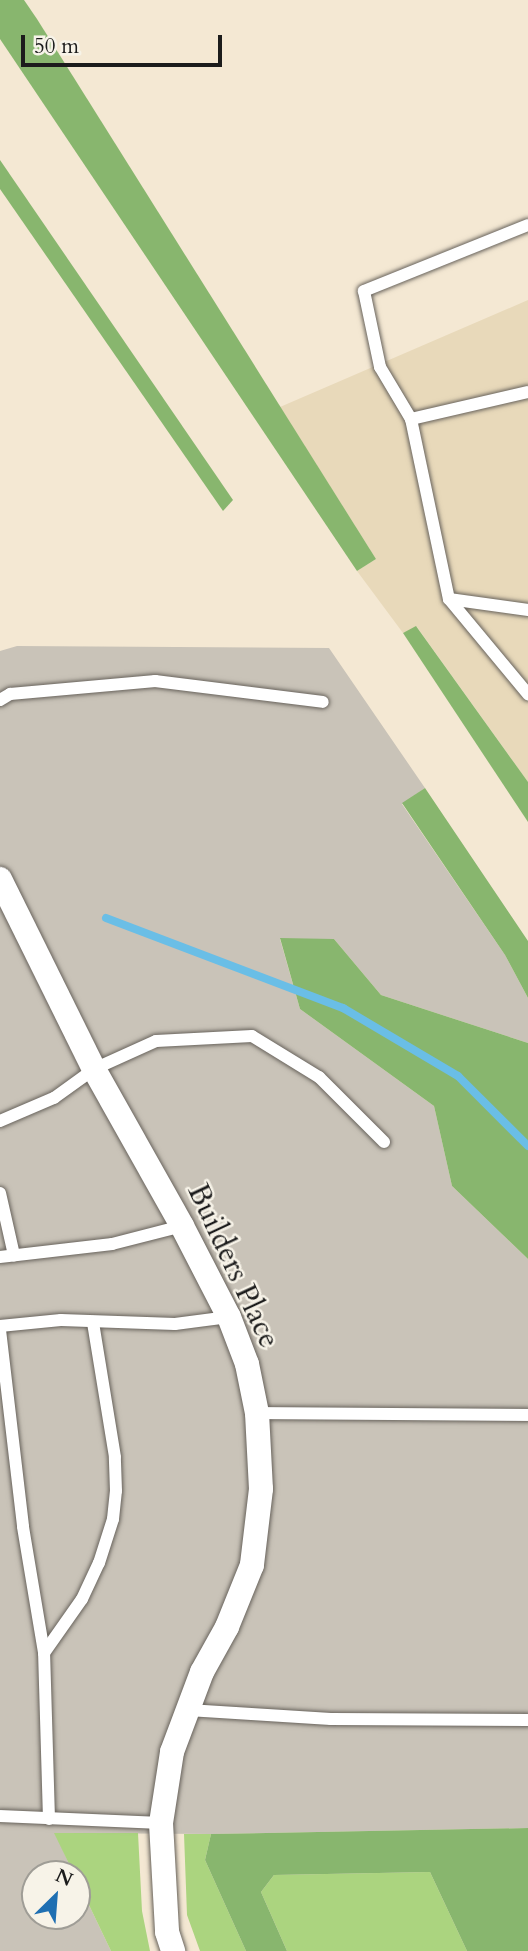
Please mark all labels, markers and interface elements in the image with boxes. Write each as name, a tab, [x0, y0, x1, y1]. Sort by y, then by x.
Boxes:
scale bar	[24, 21, 226, 65]
text: 50 m	[34, 32, 79, 61]
street label: Builders Place	[179, 1178, 287, 1354]
north arrow	[21, 1860, 91, 1930]
text: N	[51, 1863, 77, 1893]

